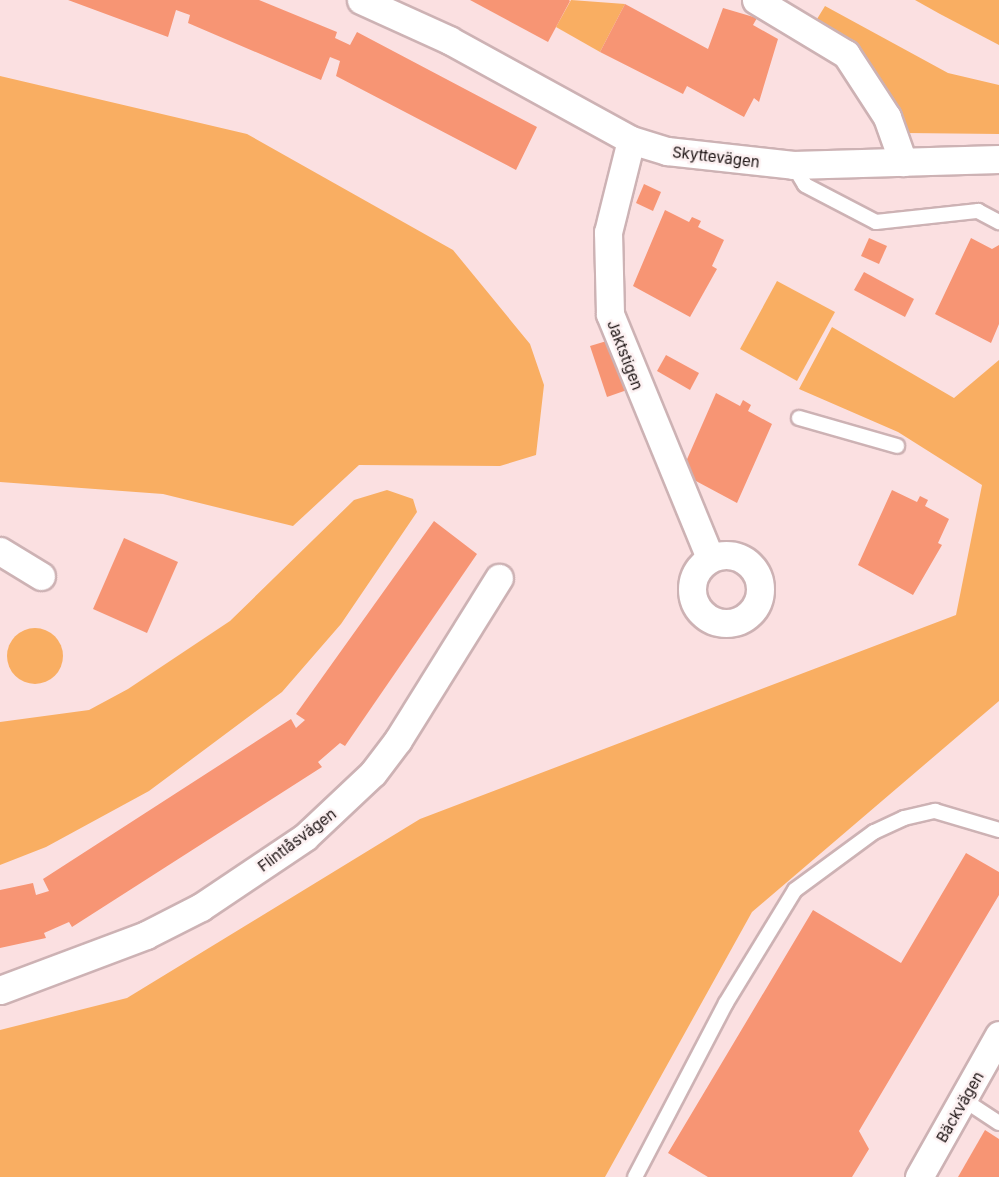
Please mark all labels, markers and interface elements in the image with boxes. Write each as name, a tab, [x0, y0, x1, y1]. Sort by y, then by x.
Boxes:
street label: Skyttevägen	[671, 143, 761, 171]
street label: Jaktstigen	[603, 318, 647, 392]
street label: Flintlåsvägen	[254, 805, 340, 875]
street label: Bäckvägen	[933, 1068, 987, 1146]

